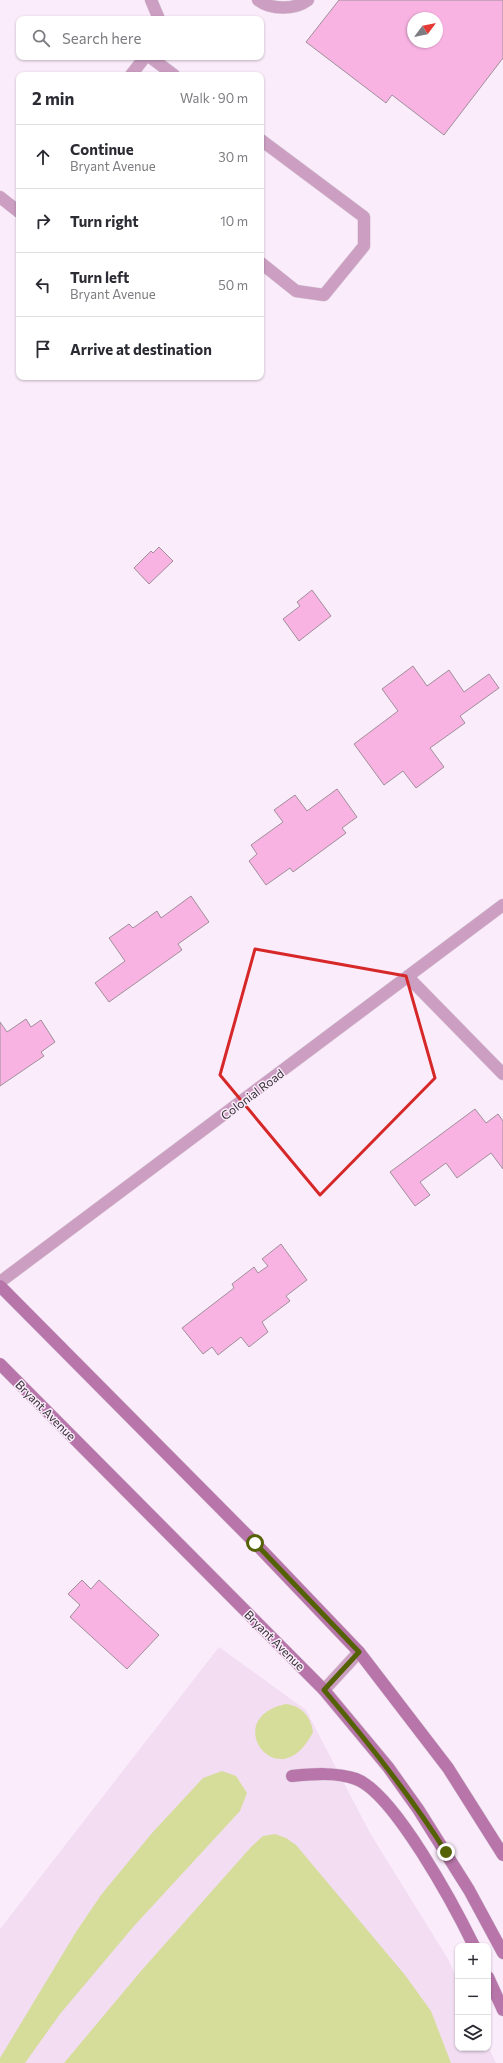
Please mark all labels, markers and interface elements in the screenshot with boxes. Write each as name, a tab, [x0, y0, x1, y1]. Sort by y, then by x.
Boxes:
north arrow	[407, 12, 443, 48]
search box	[16, 16, 264, 60]
icon: search	[30, 27, 52, 49]
text: Search here	[62, 29, 141, 47]
text: 2 min	[32, 88, 74, 109]
text: Walk · 90 m	[180, 90, 248, 106]
text: Continue	[70, 140, 134, 158]
icon: ahead	[32, 146, 54, 168]
text: 30 m	[218, 149, 248, 165]
text: Bryant Avenue	[70, 158, 156, 174]
icon: right	[32, 210, 54, 232]
text: Turn right	[70, 212, 139, 230]
text: 10 m	[220, 213, 248, 229]
text: Turn left	[70, 268, 129, 286]
icon: left	[32, 274, 54, 296]
text: 50 m	[218, 277, 248, 293]
text: Bryant Avenue	[70, 286, 156, 302]
icon: arrive	[32, 338, 54, 360]
text: Arrive at destination	[70, 340, 212, 358]
street label: Colonial Road	[218, 1066, 286, 1122]
street label: Bryant Avenue	[13, 1377, 79, 1443]
route start	[246, 1534, 264, 1552]
street label: Bryant Avenue	[242, 1607, 308, 1673]
route end	[437, 1843, 455, 1861]
map controls	[455, 1943, 491, 2051]
button: +	[455, 1943, 491, 1979]
button: −	[455, 1979, 491, 2015]
button: layers	[455, 2015, 491, 2051]

